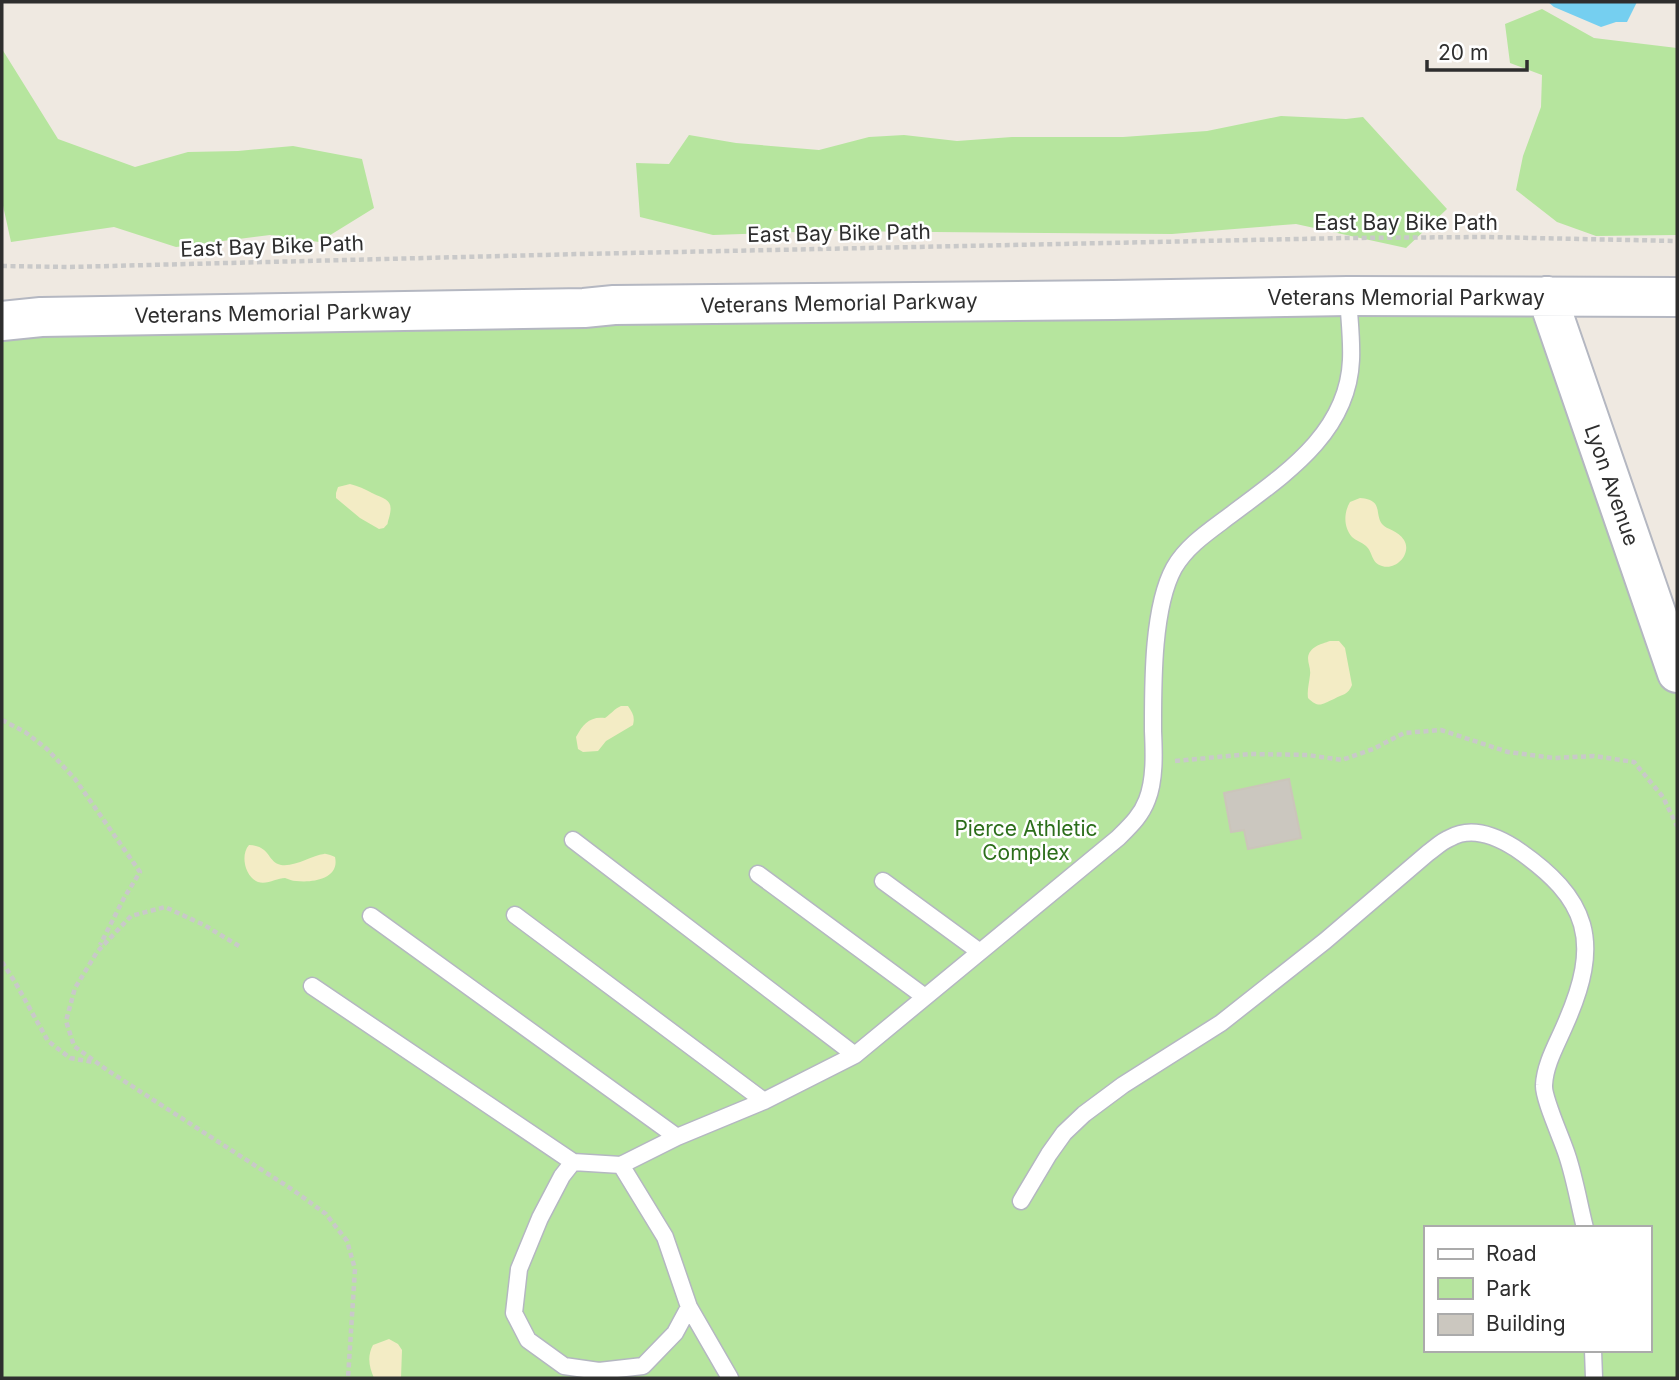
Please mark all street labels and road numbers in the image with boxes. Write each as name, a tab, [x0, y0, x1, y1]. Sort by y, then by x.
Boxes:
street label: East Bay Bike Path	[1314, 210, 1498, 235]
street label: East Bay Bike Path	[747, 219, 931, 247]
street label: East Bay Bike Path	[180, 230, 364, 262]
street label: Veterans Memorial Parkway	[1267, 285, 1545, 310]
street label: Veterans Memorial Parkway	[700, 288, 978, 318]
street label: Veterans Memorial Parkway	[134, 298, 412, 328]
street label: Lyon Avenue	[1580, 421, 1644, 549]

